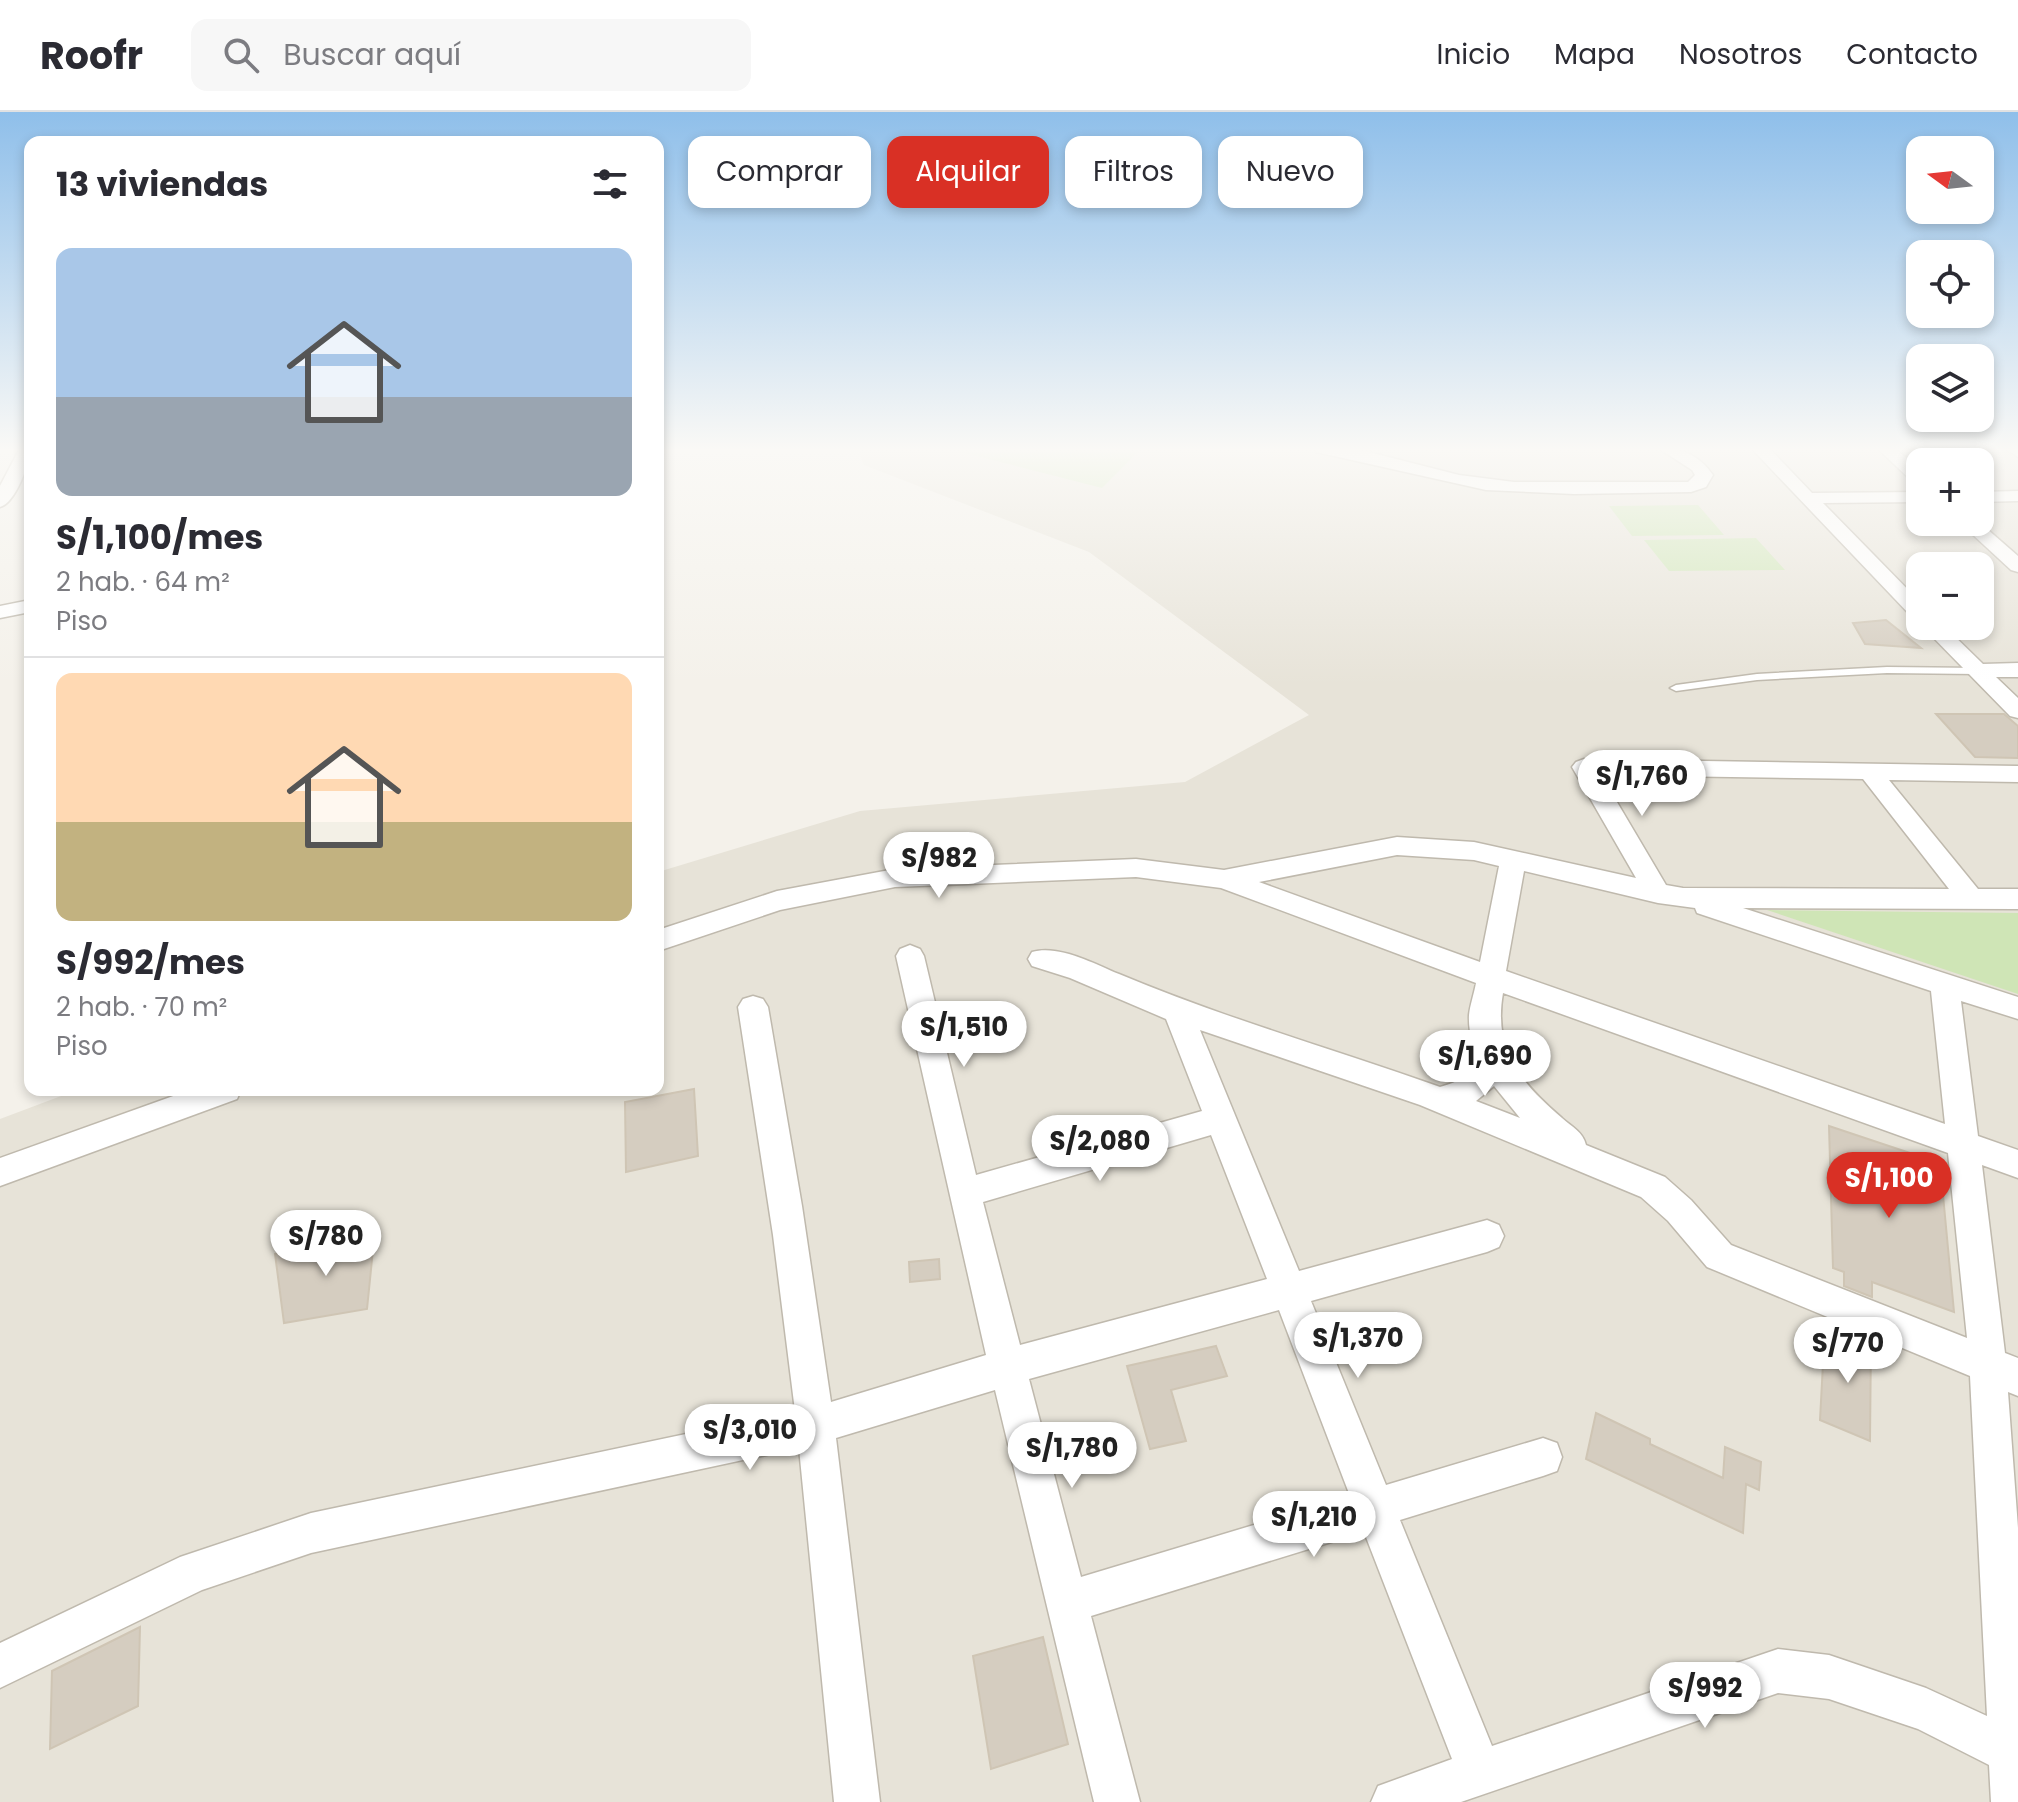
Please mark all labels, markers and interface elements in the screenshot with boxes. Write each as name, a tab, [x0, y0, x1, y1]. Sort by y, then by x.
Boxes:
search box	[191, 19, 751, 91]
text: Roofr	[40, 29, 143, 82]
icon: search	[219, 33, 263, 77]
text: Buscar aquí	[283, 33, 461, 76]
text: Inicio	[1437, 35, 1510, 74]
text: Mapa	[1554, 35, 1635, 74]
text: Nosotros	[1679, 35, 1802, 74]
text: Contacto	[1846, 35, 1978, 74]
chip: Comprar	[688, 136, 871, 208]
chip: Alquilar	[887, 136, 1049, 208]
chip: Filtros	[1065, 136, 1202, 208]
chip: Nuevo	[1218, 136, 1363, 208]
north arrow	[1906, 136, 1994, 224]
map controls	[1906, 136, 1994, 640]
text: 13 viviendas	[56, 160, 268, 208]
icon: filters	[588, 162, 632, 206]
button: locate	[1906, 240, 1994, 328]
icon: home	[272, 300, 416, 444]
button: layers	[1906, 344, 1994, 432]
button: +	[1906, 448, 1994, 536]
text: S/1,100/mes	[56, 513, 263, 561]
button: −	[1906, 552, 1994, 640]
text: 2 hab. · 64 m²	[56, 564, 230, 600]
text: Piso	[56, 603, 108, 639]
icon: home	[272, 725, 416, 869]
pin: S/1,760	[1568, 750, 1716, 818]
text: S/1,760	[1596, 758, 1688, 794]
pin: S/982	[883, 832, 995, 900]
text: S/982	[901, 840, 977, 876]
text: S/992/mes	[56, 938, 245, 986]
text: 2 hab. · 70 m²	[56, 989, 227, 1025]
pin: S/1,510	[890, 1001, 1038, 1069]
text: S/1,510	[920, 1009, 1008, 1045]
text: Piso	[56, 1028, 108, 1064]
pin: S/1,690	[1411, 1030, 1559, 1098]
text: S/1,690	[1438, 1038, 1532, 1074]
pin: S/2,080	[1026, 1115, 1174, 1183]
text: S/2,080	[1050, 1123, 1150, 1159]
pin: S/1,100	[1815, 1152, 1963, 1220]
text: S/1,100	[1845, 1160, 1933, 1196]
pin: S/780	[270, 1210, 382, 1278]
text: S/780	[288, 1218, 364, 1254]
pin: S/1,370	[1284, 1312, 1432, 1380]
pin: S/770	[1792, 1317, 1904, 1385]
text: S/1,370	[1312, 1320, 1404, 1356]
text: S/770	[1812, 1325, 1884, 1361]
pin: S/3,010	[676, 1404, 824, 1472]
text: S/3,010	[703, 1412, 797, 1448]
pin: S/1,780	[998, 1422, 1146, 1490]
text: S/1,780	[1026, 1430, 1118, 1466]
pin: S/1,210	[1240, 1491, 1388, 1559]
text: S/1,210	[1271, 1499, 1357, 1535]
pin: S/992	[1649, 1662, 1761, 1730]
text: S/992	[1668, 1670, 1742, 1706]

